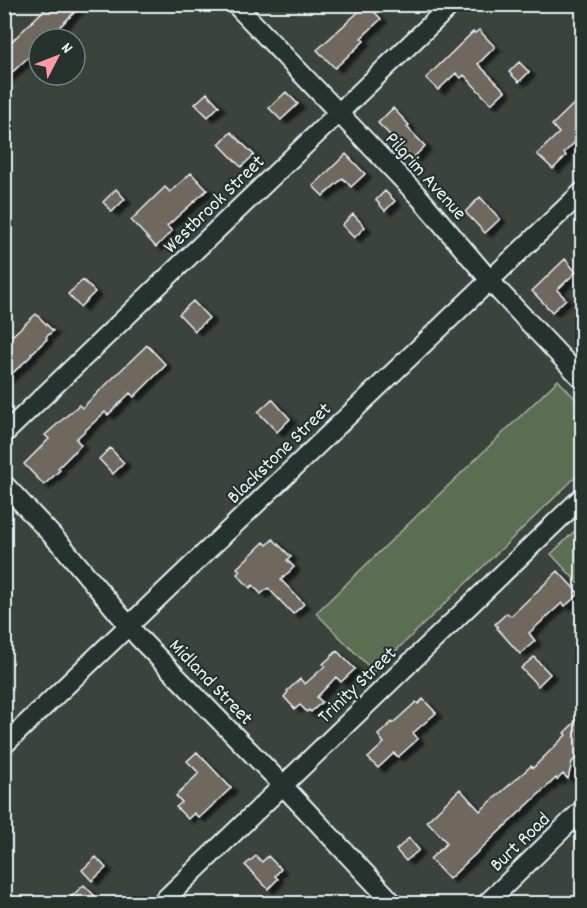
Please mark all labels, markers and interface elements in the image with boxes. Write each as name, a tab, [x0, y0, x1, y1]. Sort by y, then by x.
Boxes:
north arrow	[27, 27, 87, 87]
text: N	[55, 38, 78, 59]
street label: Pilgrim Avenue	[377, 127, 472, 228]
street label: Westbrook Street	[158, 149, 272, 261]
street label: Blackstone Street	[222, 397, 339, 511]
street label: Midland Street	[161, 634, 258, 733]
street label: Trinity Street	[312, 641, 404, 731]
street label: Burt Road	[484, 807, 558, 879]

